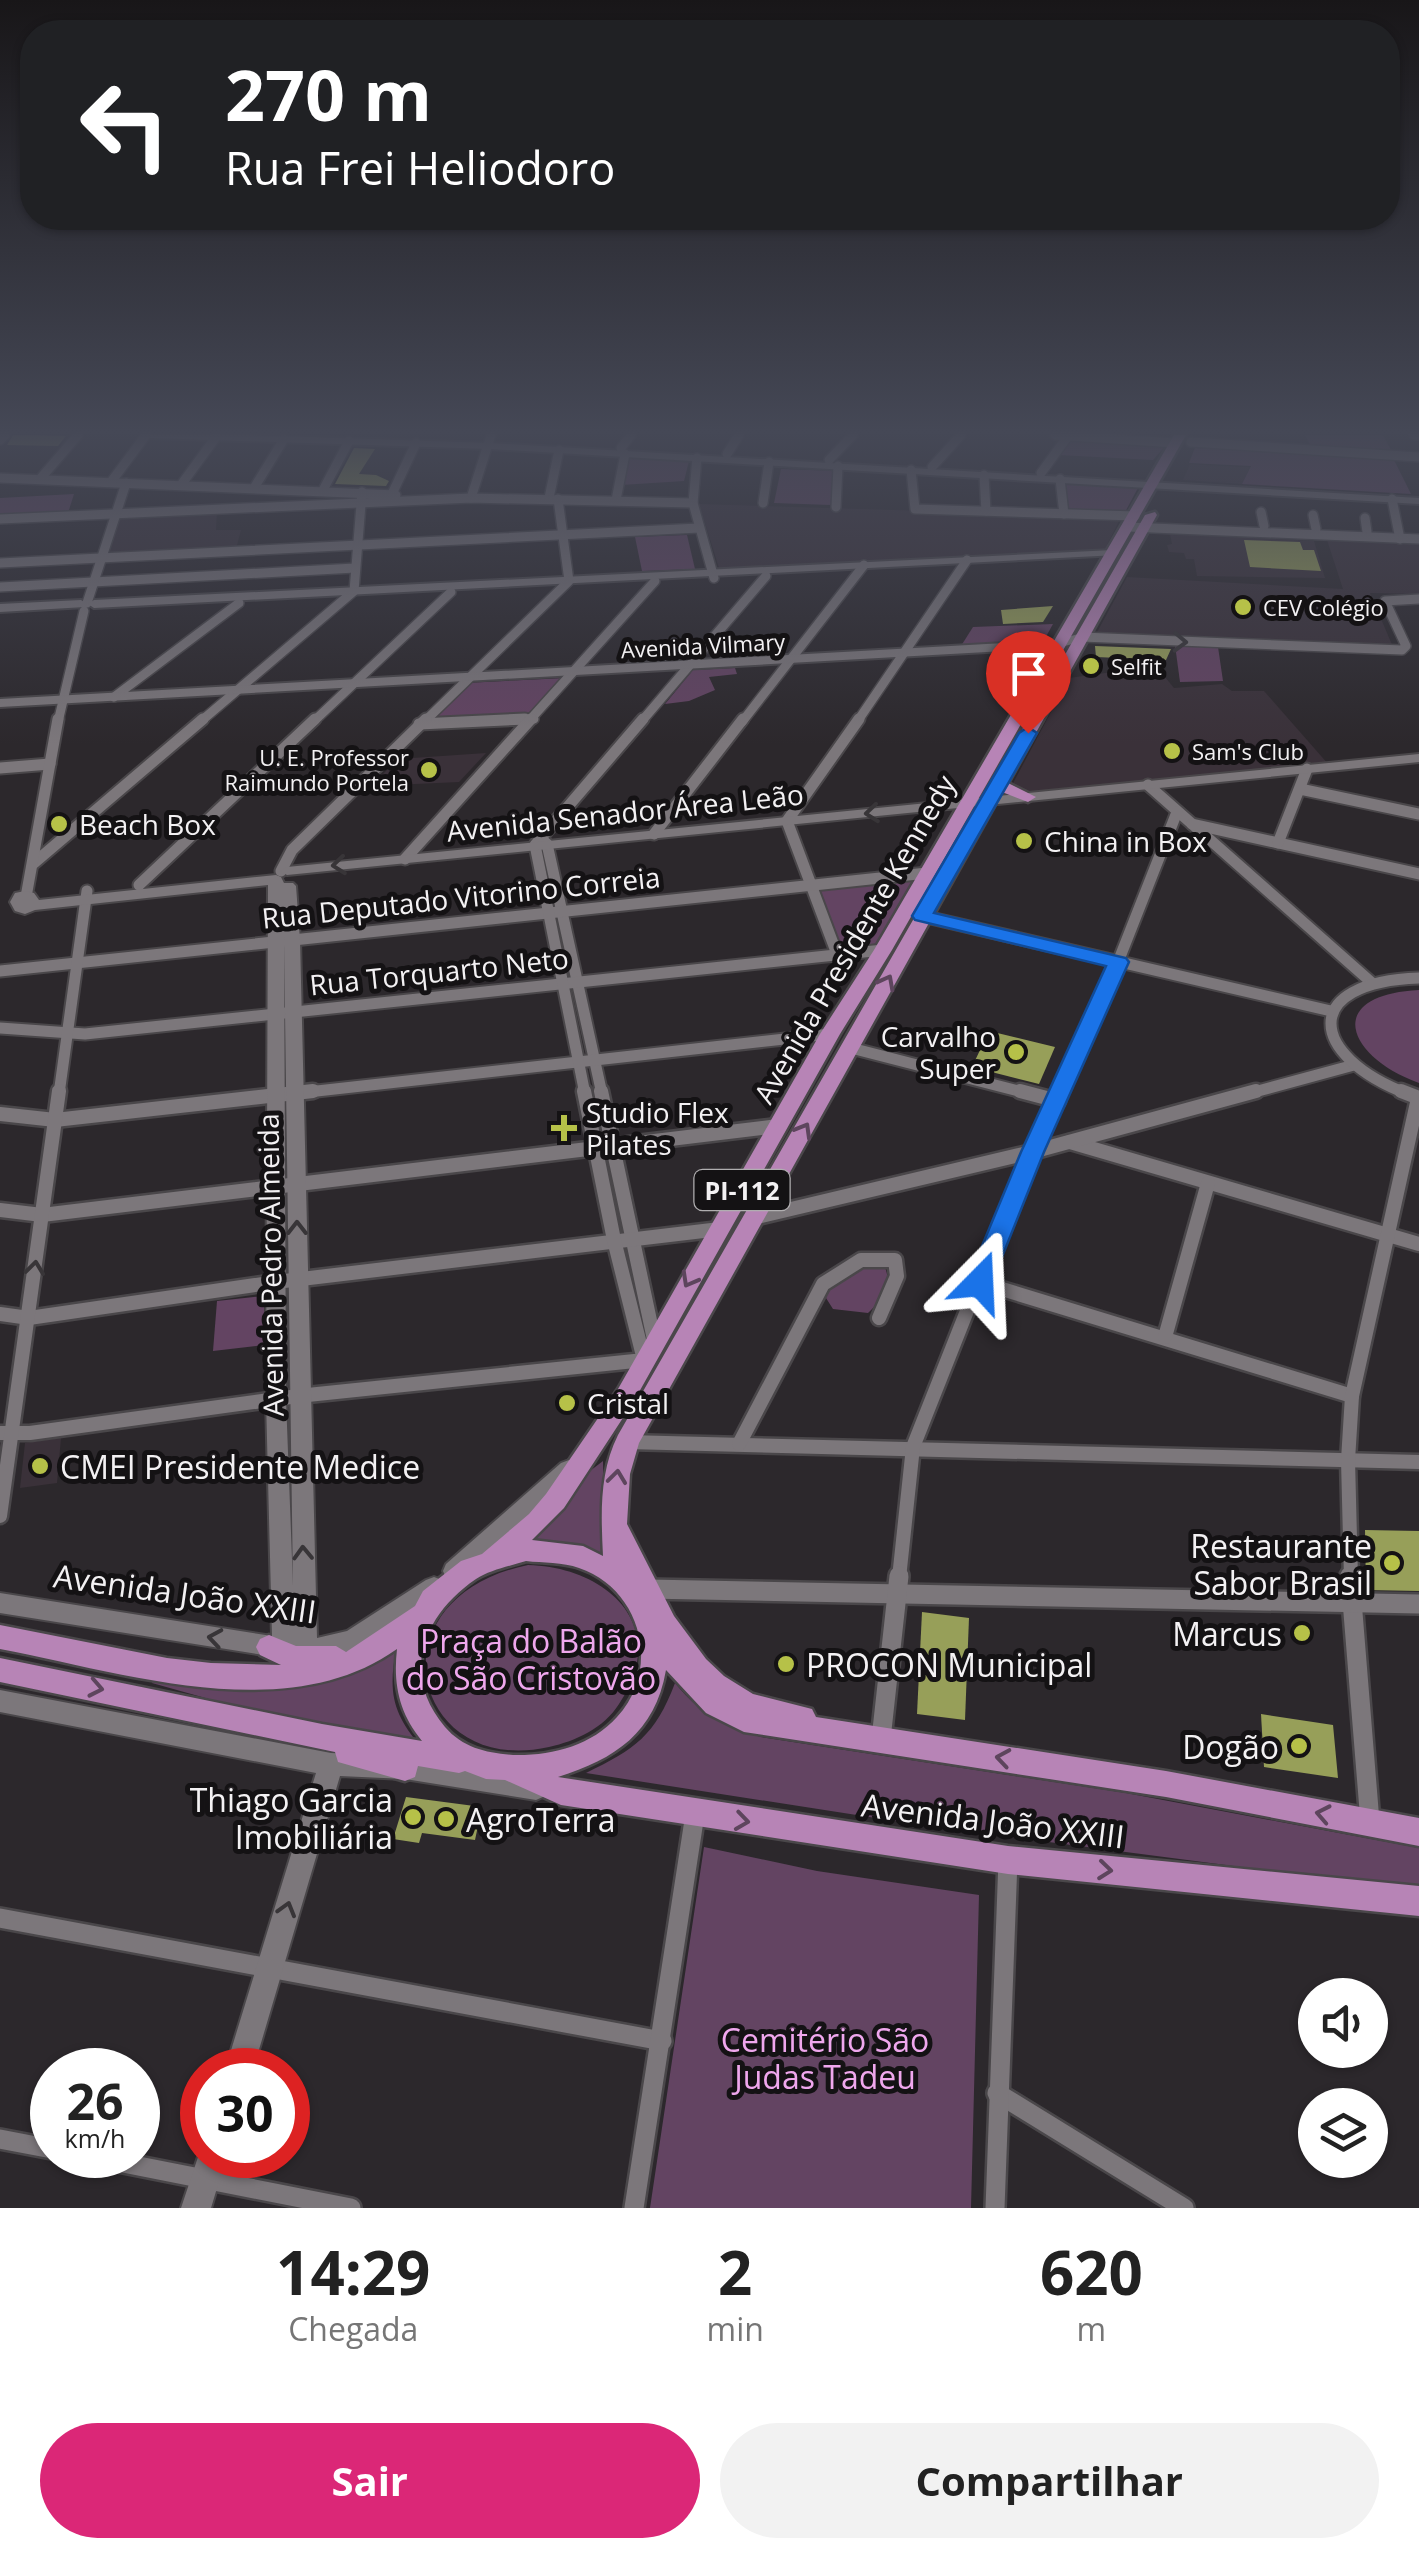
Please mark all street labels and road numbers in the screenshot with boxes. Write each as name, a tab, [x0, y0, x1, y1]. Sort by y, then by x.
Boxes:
street label: Avenida Vilmary	[620, 626, 787, 664]
street label: Avenida Presidente Kennedy	[744, 767, 964, 1110]
street label: Avenida Senador Área Leão	[445, 774, 805, 850]
street label: Rua Deputado Vitorino Correia	[260, 857, 662, 937]
street label: Rua Torquarto Neto	[308, 939, 570, 1003]
street label: Avenida Pedro Almeida	[248, 1113, 292, 1417]
road number: PI-112	[694, 1170, 790, 1210]
street label: Avenida João XXIII	[51, 1553, 319, 1633]
street label: Avenida João XXIII	[859, 1783, 1127, 1857]

